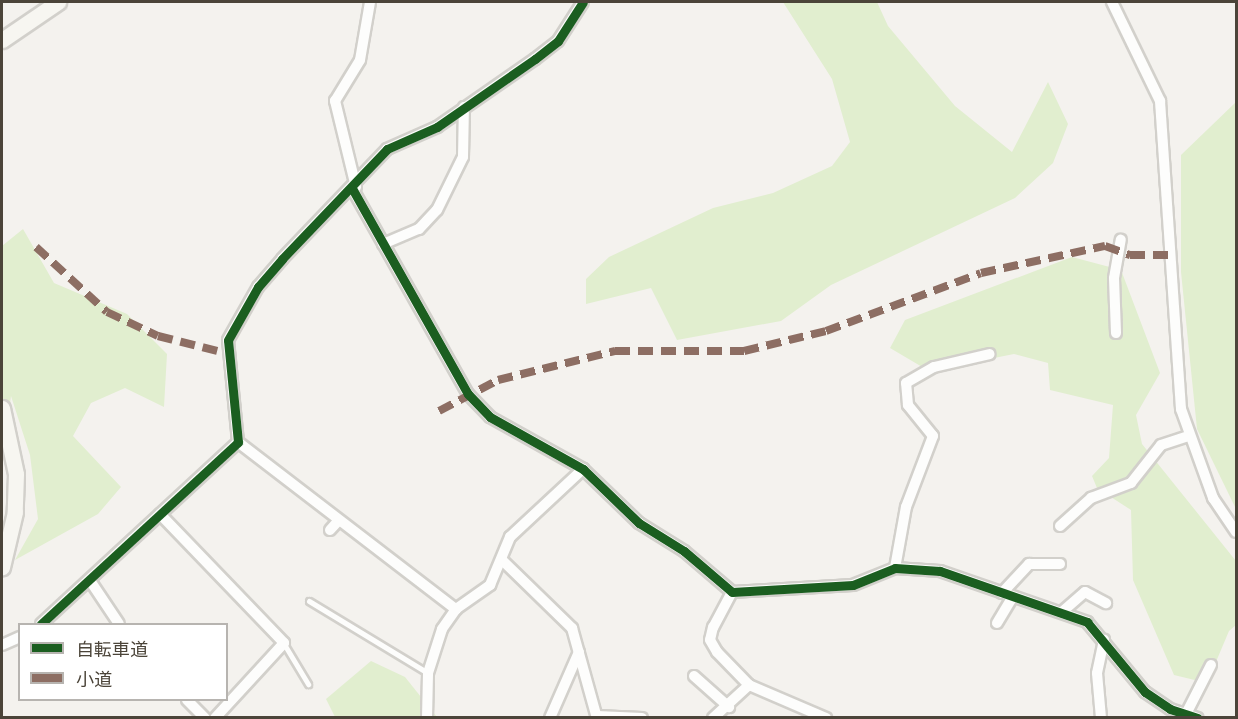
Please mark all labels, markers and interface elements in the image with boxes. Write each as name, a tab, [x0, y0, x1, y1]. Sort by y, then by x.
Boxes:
legend	[18, 623, 228, 701]
text: 自転車道	[76, 639, 148, 660]
text: 小道	[76, 669, 112, 690]

